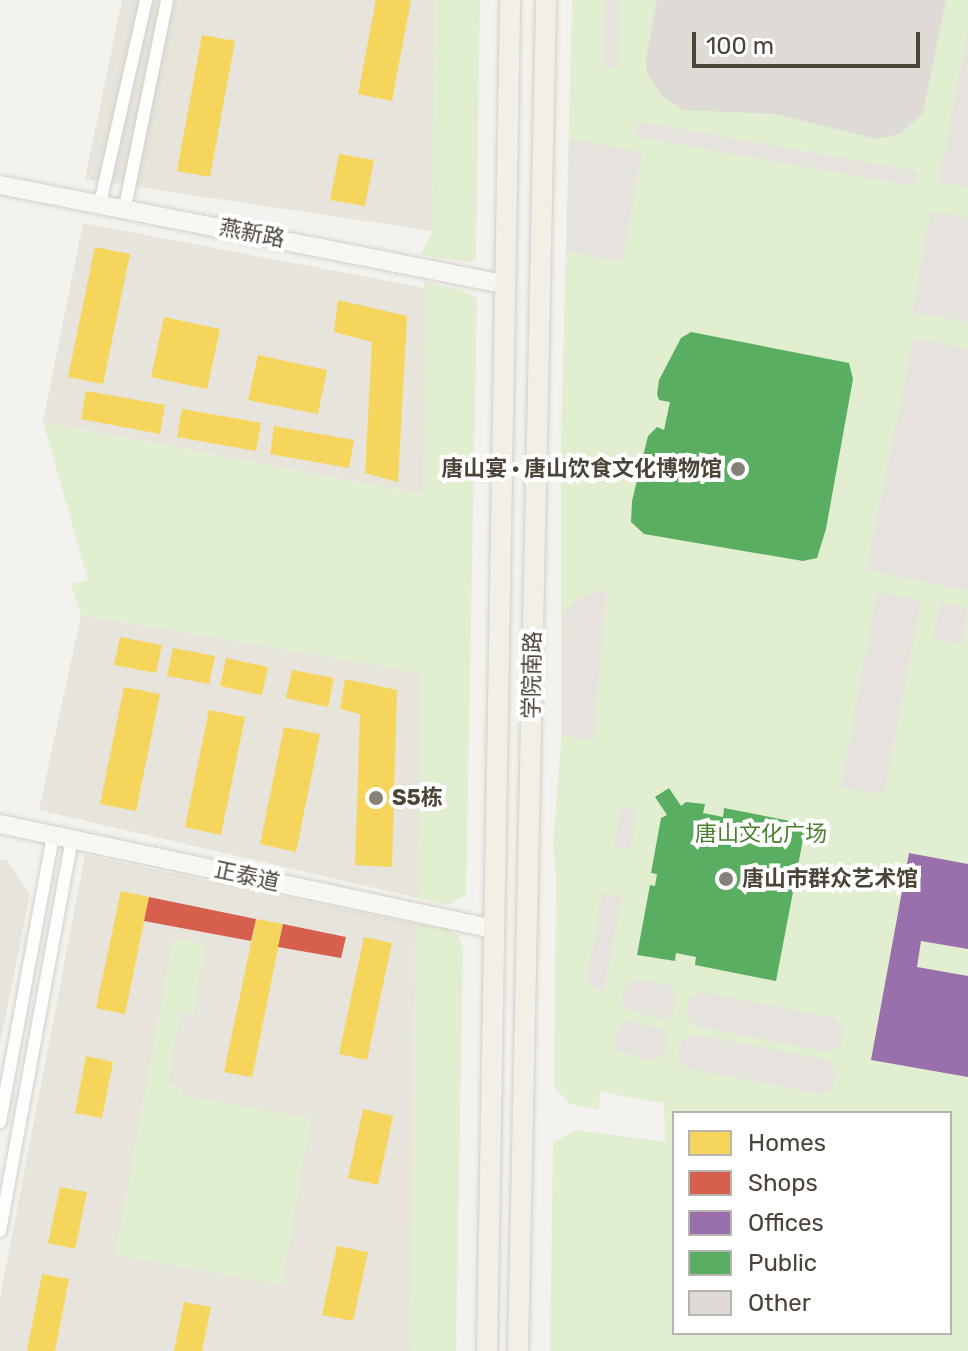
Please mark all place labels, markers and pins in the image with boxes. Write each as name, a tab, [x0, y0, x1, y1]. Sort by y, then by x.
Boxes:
place label: 唐山宴 · 唐山饮食文化博物馆	[441, 456, 722, 482]
marker: 唐山宴 · 唐山饮食文化博物馆	[729, 460, 747, 478]
place label: S5栋	[392, 785, 443, 811]
marker: S5栋	[367, 789, 385, 807]
place label: 唐山市群众艺术馆	[742, 866, 918, 892]
marker: 唐山市群众艺术馆	[717, 870, 735, 888]

